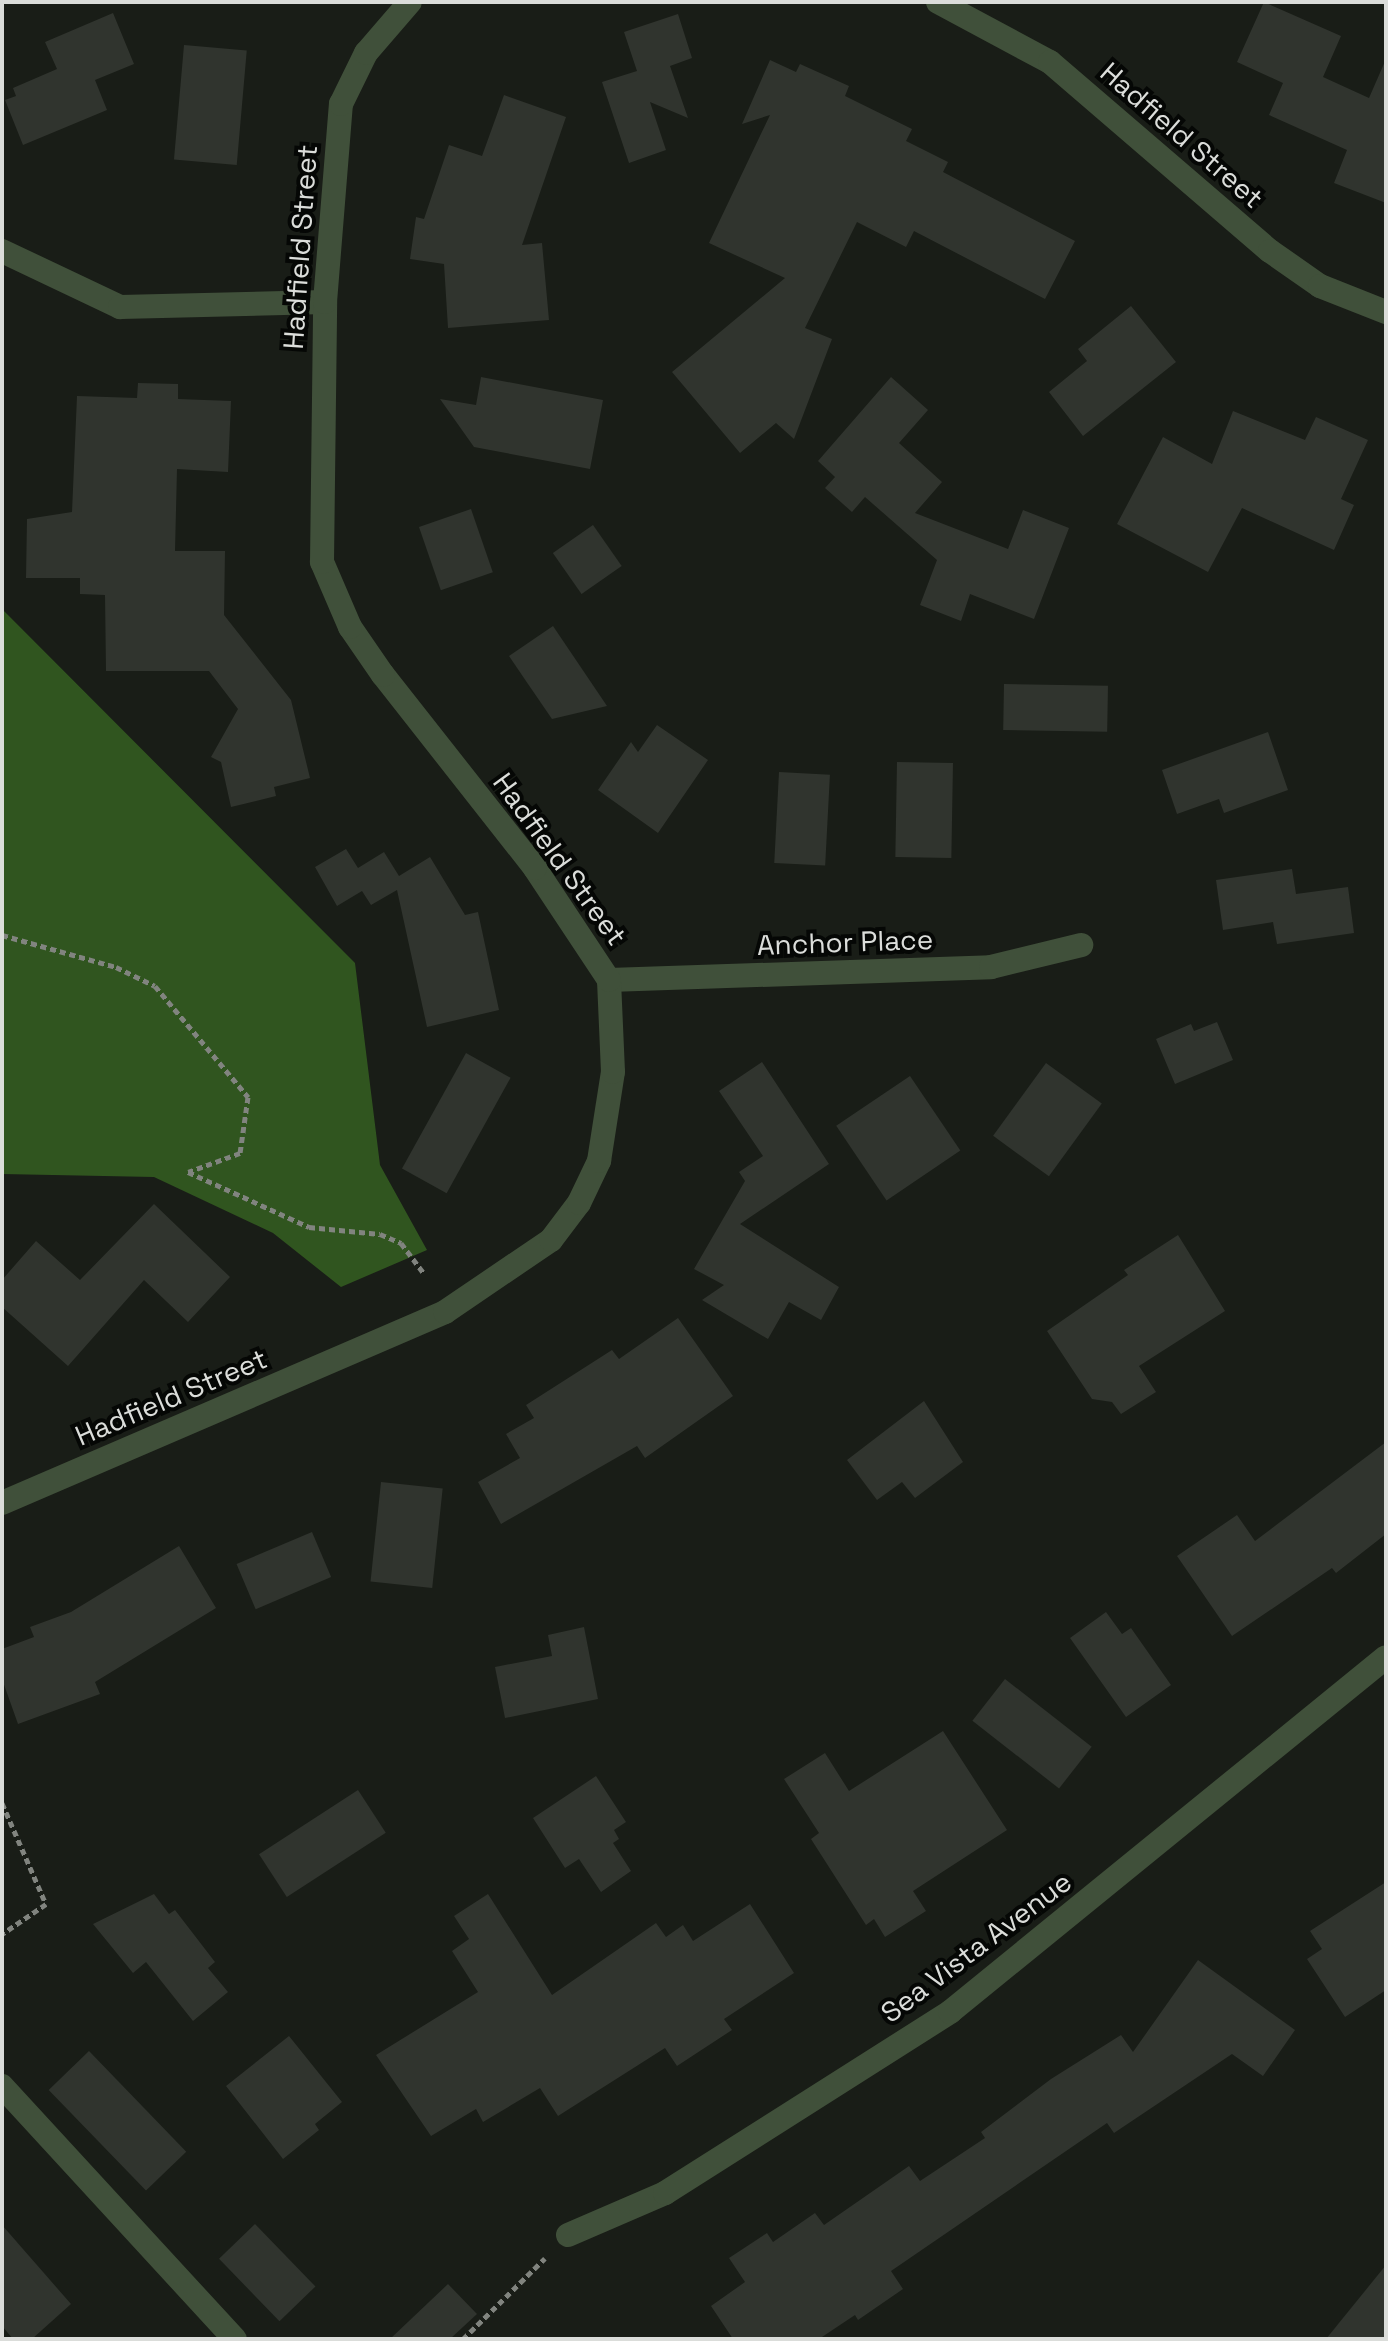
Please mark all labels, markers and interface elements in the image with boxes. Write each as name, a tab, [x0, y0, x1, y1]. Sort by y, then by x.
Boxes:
street label: Hadfield Street	[1094, 55, 1270, 215]
street label: Hadfield Street	[276, 144, 324, 350]
street label: Hadfield Street	[486, 766, 634, 952]
street label: Anchor Place	[756, 922, 934, 962]
street label: Hadfield Street	[70, 1341, 272, 1453]
street label: Sea Vista Avenue	[874, 1864, 1078, 2030]

